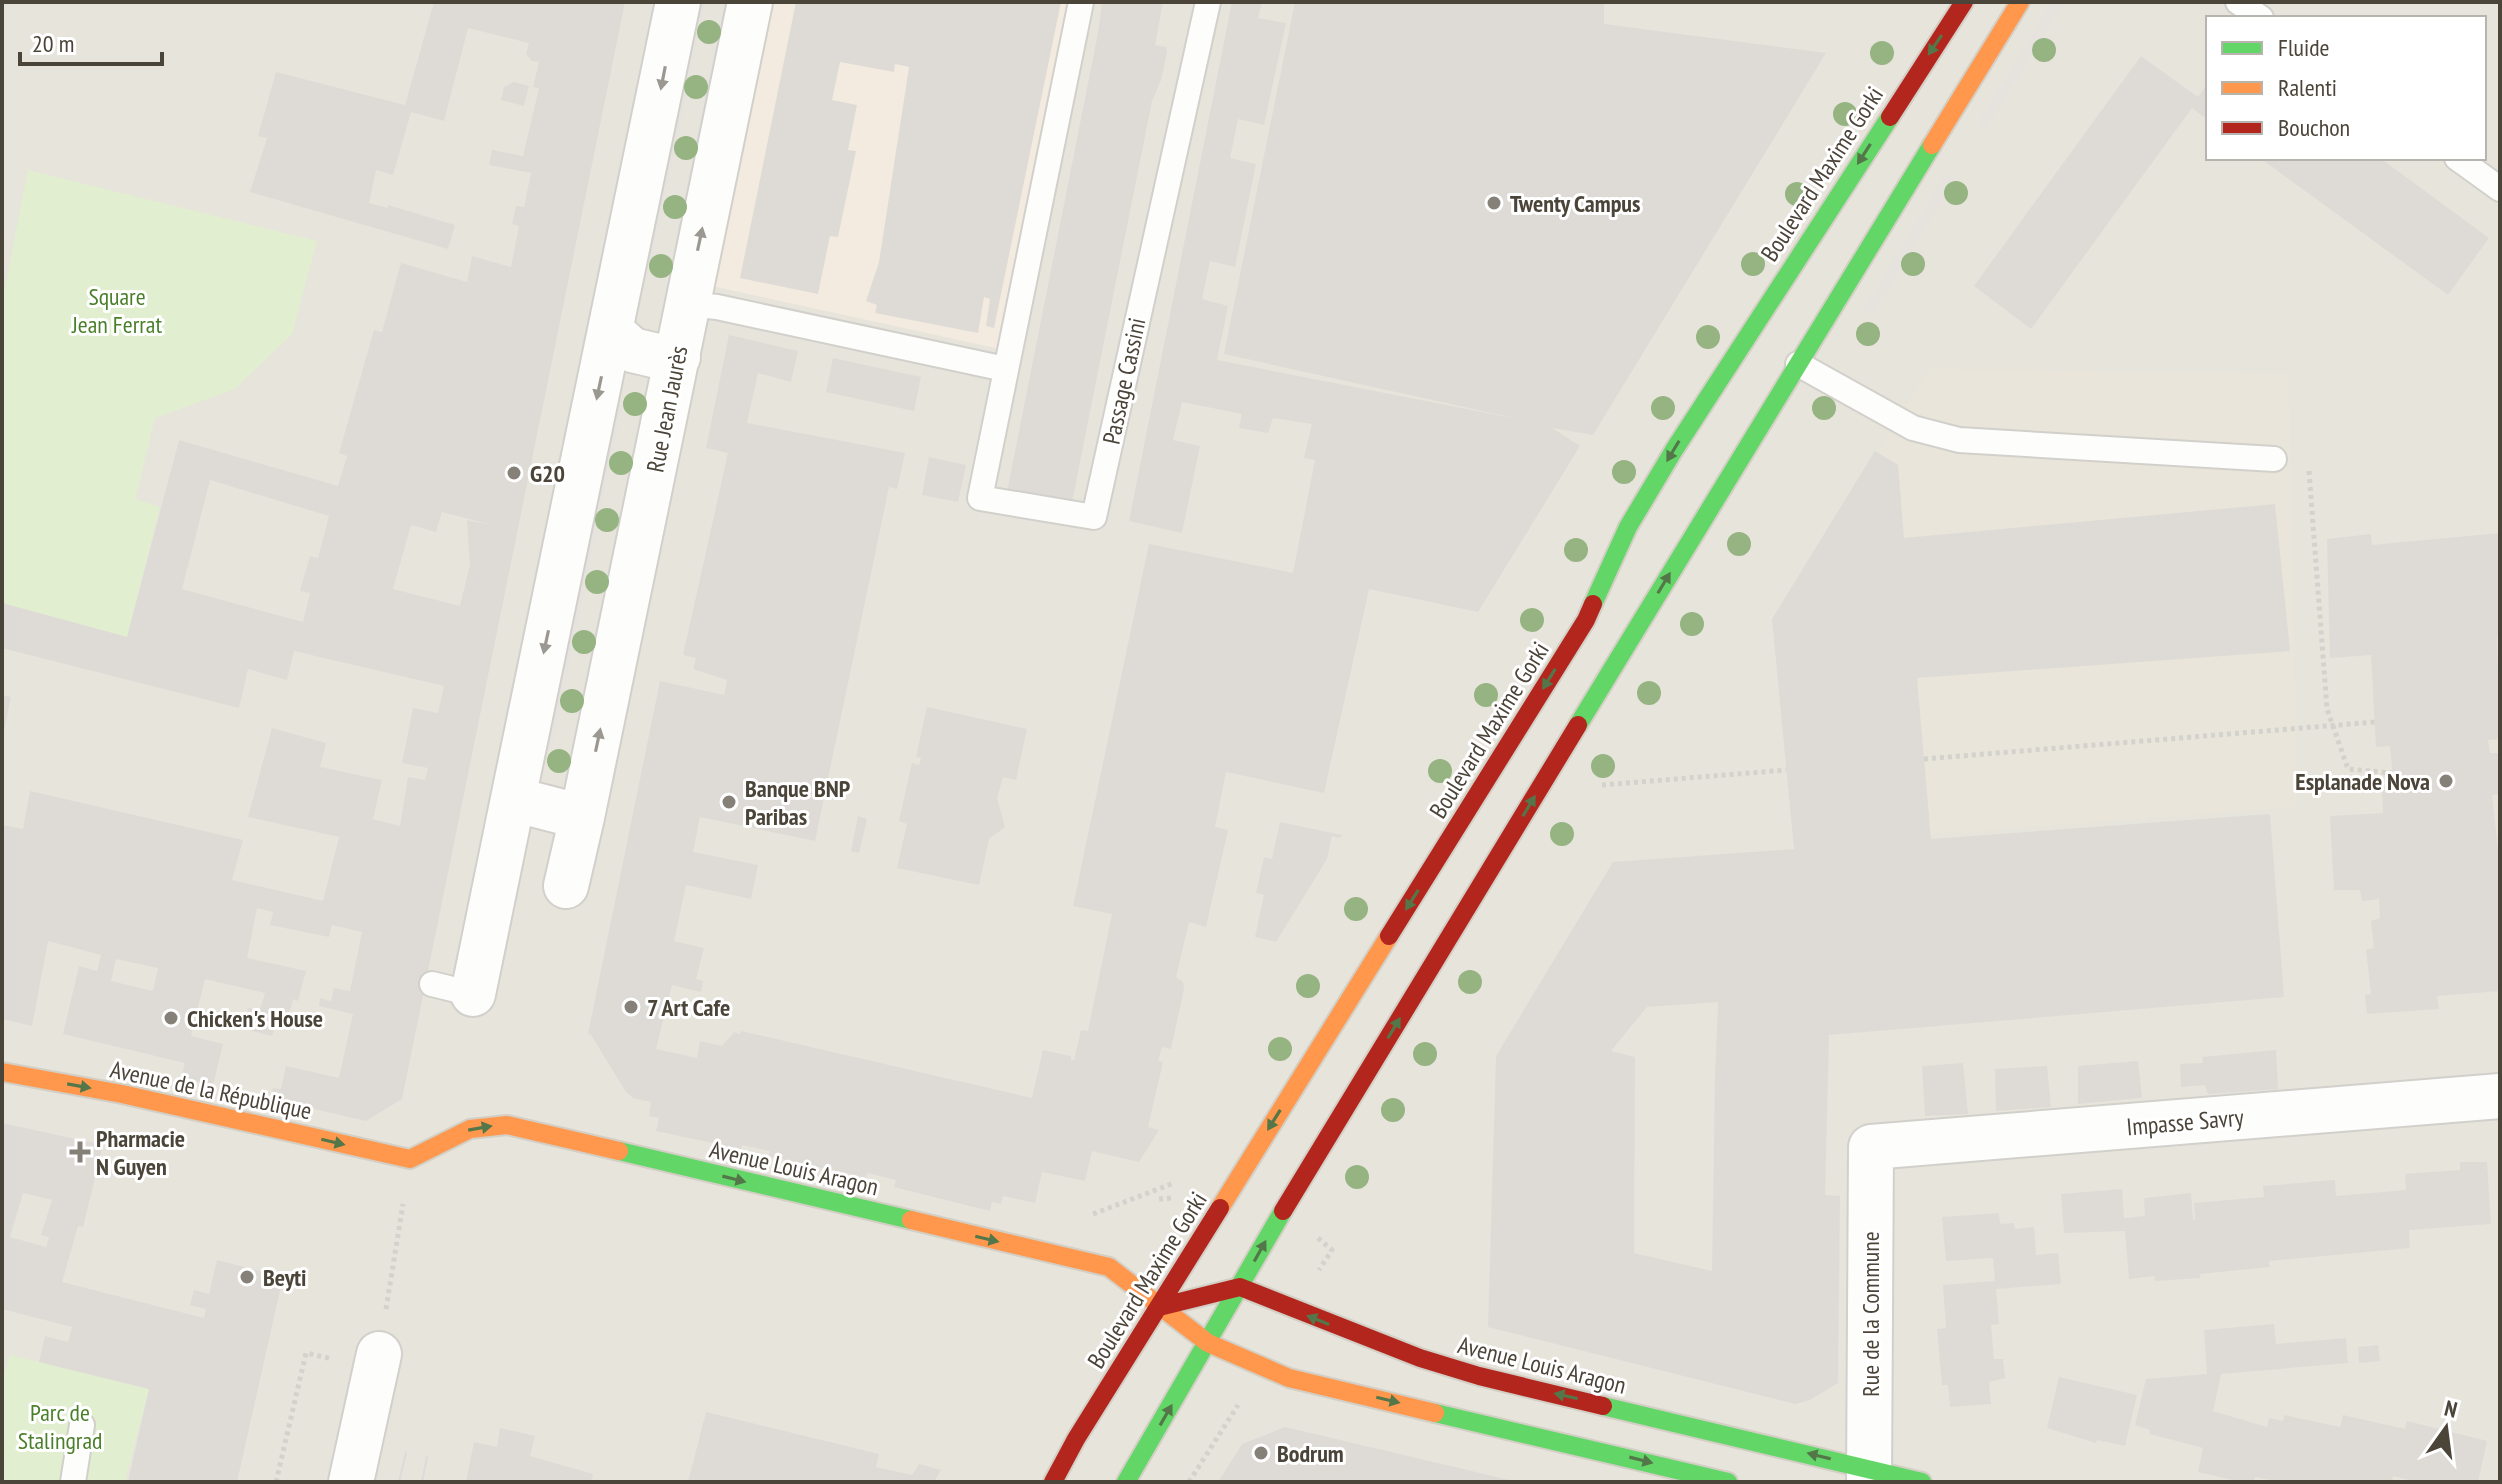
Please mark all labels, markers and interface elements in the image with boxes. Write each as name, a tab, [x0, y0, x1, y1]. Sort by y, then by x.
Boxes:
scale bar	[20, 16, 162, 66]
legend	[2206, 16, 2486, 160]
text: 20 m	[32, 28, 74, 59]
text: Fluide	[2278, 32, 2329, 63]
one-way arrow	[1928, 35, 1943, 56]
one-way arrow	[656, 66, 669, 91]
text: Ralenti	[2278, 72, 2337, 103]
street label: Boulevard Maxime Gorki	[1754, 81, 1890, 267]
text: Bouchon	[2278, 112, 2350, 143]
one-way arrow	[1857, 143, 1872, 164]
place label: Twenty Campus	[1510, 188, 1640, 219]
marker: Twenty Campus	[1485, 194, 1503, 212]
one-way arrow	[694, 226, 707, 251]
park label: Square Jean Ferrat	[71, 281, 162, 340]
street label: Passage Cassini	[1095, 315, 1153, 447]
street label: Rue Jean Jaurès	[640, 343, 694, 475]
one-way arrow	[592, 376, 605, 401]
one-way arrow	[1666, 440, 1680, 462]
place label: G20	[530, 458, 565, 489]
marker: G20	[505, 464, 523, 482]
one-way arrow	[1657, 572, 1671, 594]
one-way arrow	[539, 630, 552, 655]
street label: Boulevard Maxime Gorki	[1422, 636, 1556, 824]
one-way arrow	[1543, 668, 1557, 690]
one-way arrow	[592, 728, 605, 753]
place label: Esplanade Nova	[2295, 766, 2430, 797]
marker: Esplanade Nova	[2437, 772, 2455, 790]
place label: Banque BNP Paribas	[745, 773, 851, 832]
marker: Banque BNP Paribas	[720, 793, 738, 811]
one-way arrow	[1522, 795, 1536, 817]
one-way arrow	[1405, 889, 1419, 911]
place label: 7 Art Cafe	[647, 992, 730, 1023]
marker: 7 Art Cafe	[622, 998, 640, 1016]
place label: Chicken's House	[187, 1003, 323, 1034]
marker: Chicken's House	[162, 1009, 180, 1027]
one-way arrow	[1387, 1017, 1401, 1039]
street label: Avenue de la République	[108, 1054, 314, 1126]
one-way arrow	[66, 1080, 91, 1092]
street label: Impasse Savry	[2125, 1101, 2245, 1143]
one-way arrow	[1267, 1109, 1281, 1131]
one-way arrow	[468, 1122, 493, 1134]
place label: Pharmacie N Guyen	[96, 1123, 185, 1182]
street label: Avenue Louis Aragon	[707, 1134, 881, 1202]
one-way arrow	[320, 1136, 345, 1149]
marker: Pharmacie N Guyen	[71, 1143, 89, 1161]
one-way arrow	[722, 1173, 747, 1185]
street label: Boulevard Maxime Gorki	[1080, 1186, 1214, 1374]
street label: Rue de la Commune	[1855, 1231, 1886, 1397]
one-way arrow	[975, 1233, 1000, 1245]
one-way arrow	[1253, 1240, 1267, 1262]
place label: Beyti	[263, 1262, 306, 1293]
marker: Beyti	[238, 1268, 256, 1286]
one-way arrow	[1306, 1313, 1330, 1326]
street label: Avenue Louis Aragon	[1455, 1329, 1629, 1401]
north arrow	[2406, 1388, 2486, 1468]
one-way arrow	[1554, 1390, 1579, 1402]
one-way arrow	[1376, 1394, 1401, 1407]
text: N	[2442, 1394, 2460, 1424]
park label: Parc de Stalingrad	[18, 1397, 102, 1456]
one-way arrow	[1159, 1404, 1173, 1426]
place label: Bodrum	[1277, 1438, 1344, 1469]
marker: Bodrum	[1252, 1444, 1270, 1462]
one-way arrow	[1807, 1450, 1832, 1462]
one-way arrow	[1629, 1454, 1654, 1467]

